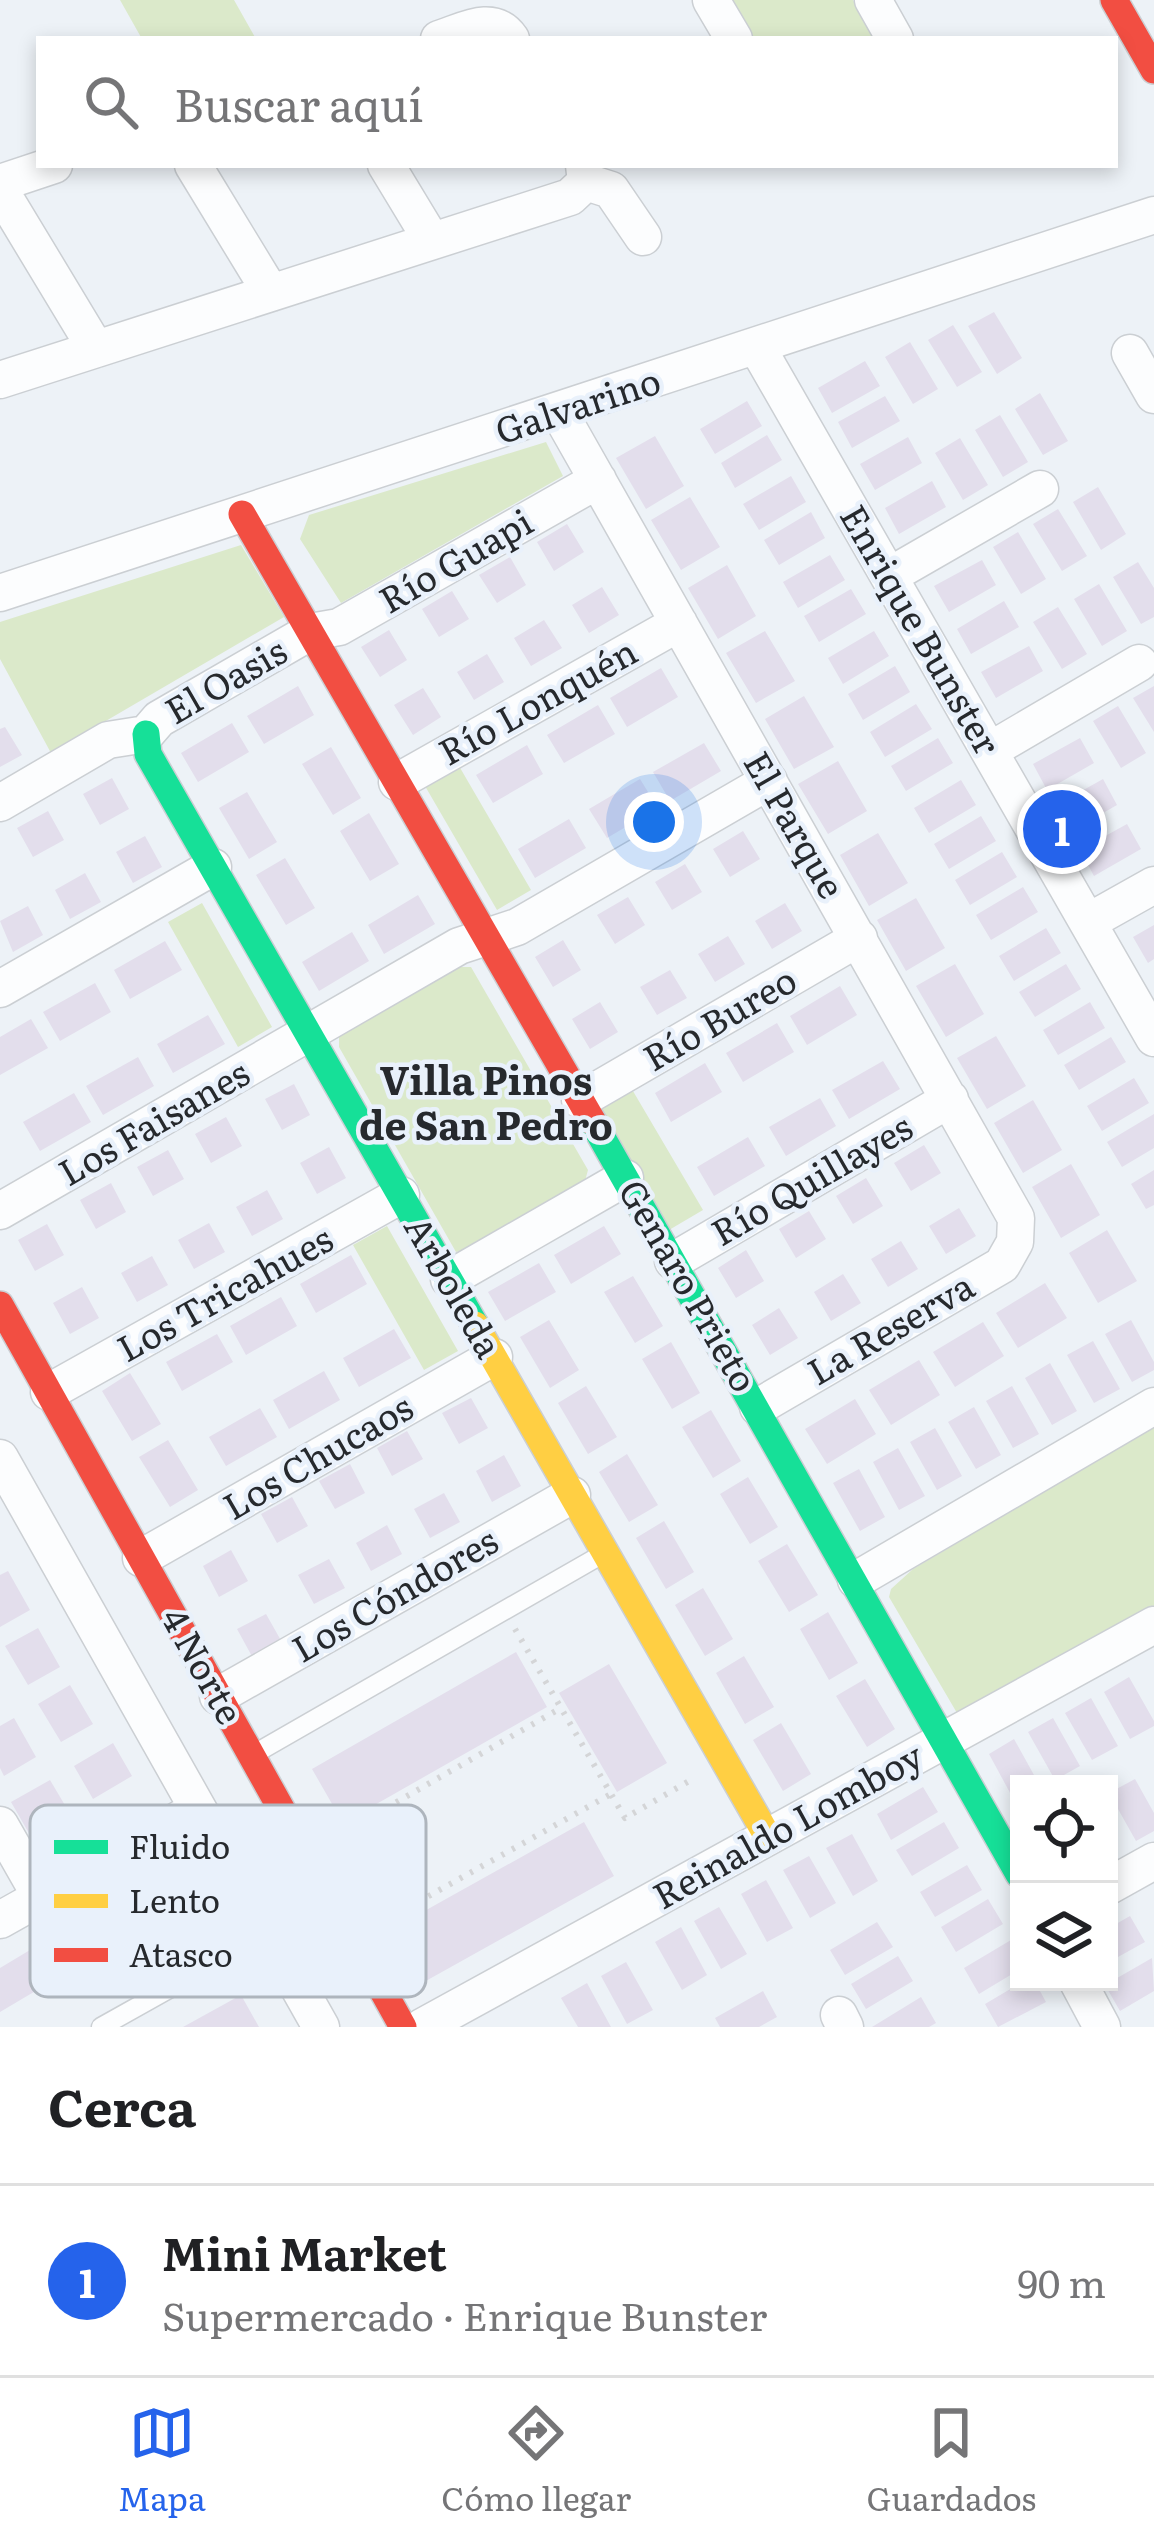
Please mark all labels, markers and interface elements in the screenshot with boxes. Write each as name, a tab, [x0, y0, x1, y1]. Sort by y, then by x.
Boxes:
search box	[36, 36, 1118, 168]
icon: search	[78, 69, 144, 135]
text: Buscar aquí	[174, 69, 423, 136]
street label: Galvarino	[488, 352, 667, 455]
street label: Río Guapi	[368, 494, 541, 624]
street label: Enrique Bunster	[829, 494, 1015, 764]
street label: El Oasis	[154, 623, 296, 735]
street label: Río Lonquén	[428, 623, 646, 776]
street label: El Parque	[733, 740, 860, 907]
pin: 1	[1023, 784, 1101, 874]
your location	[624, 792, 684, 852]
street label: Río Bureo	[632, 952, 805, 1082]
street label: Los Faisanes	[48, 1045, 258, 1197]
district label: Villa Pinos de San Pedro	[359, 1049, 613, 1152]
street label: Río Quillayes	[700, 1099, 921, 1257]
street label: Genaro Prieto	[608, 1169, 772, 1401]
street label: Arboleda	[393, 1205, 517, 1367]
street label: Los Tricahues	[106, 1211, 341, 1373]
street label: La Reserva	[797, 1257, 983, 1396]
street label: Los Chucaos	[212, 1379, 422, 1531]
street label: Los Cóndores	[281, 1512, 507, 1673]
street label: 4 Norte	[150, 1597, 258, 1733]
street label: Reinaldo Lomboy	[642, 1727, 932, 1920]
map controls	[1010, 1775, 1118, 1991]
button: locate	[1010, 1775, 1118, 1883]
legend	[30, 1805, 426, 1997]
text: Fluido	[129, 1820, 230, 1869]
text: Lento	[129, 1874, 220, 1923]
button: layers	[1010, 1883, 1118, 1991]
text: Atasco	[129, 1928, 233, 1977]
text: Cerca	[48, 2067, 196, 2143]
text: Mini Market	[162, 2218, 447, 2285]
text: 1	[79, 2252, 95, 2310]
text: 90 m	[1017, 2252, 1106, 2310]
text: Supermercado · Enrique Bunster	[162, 2285, 767, 2343]
tab: Mapa	[118, 2400, 206, 2521]
tab: Cómo llegar	[441, 2400, 631, 2521]
tab: Guardados	[866, 2400, 1036, 2521]

